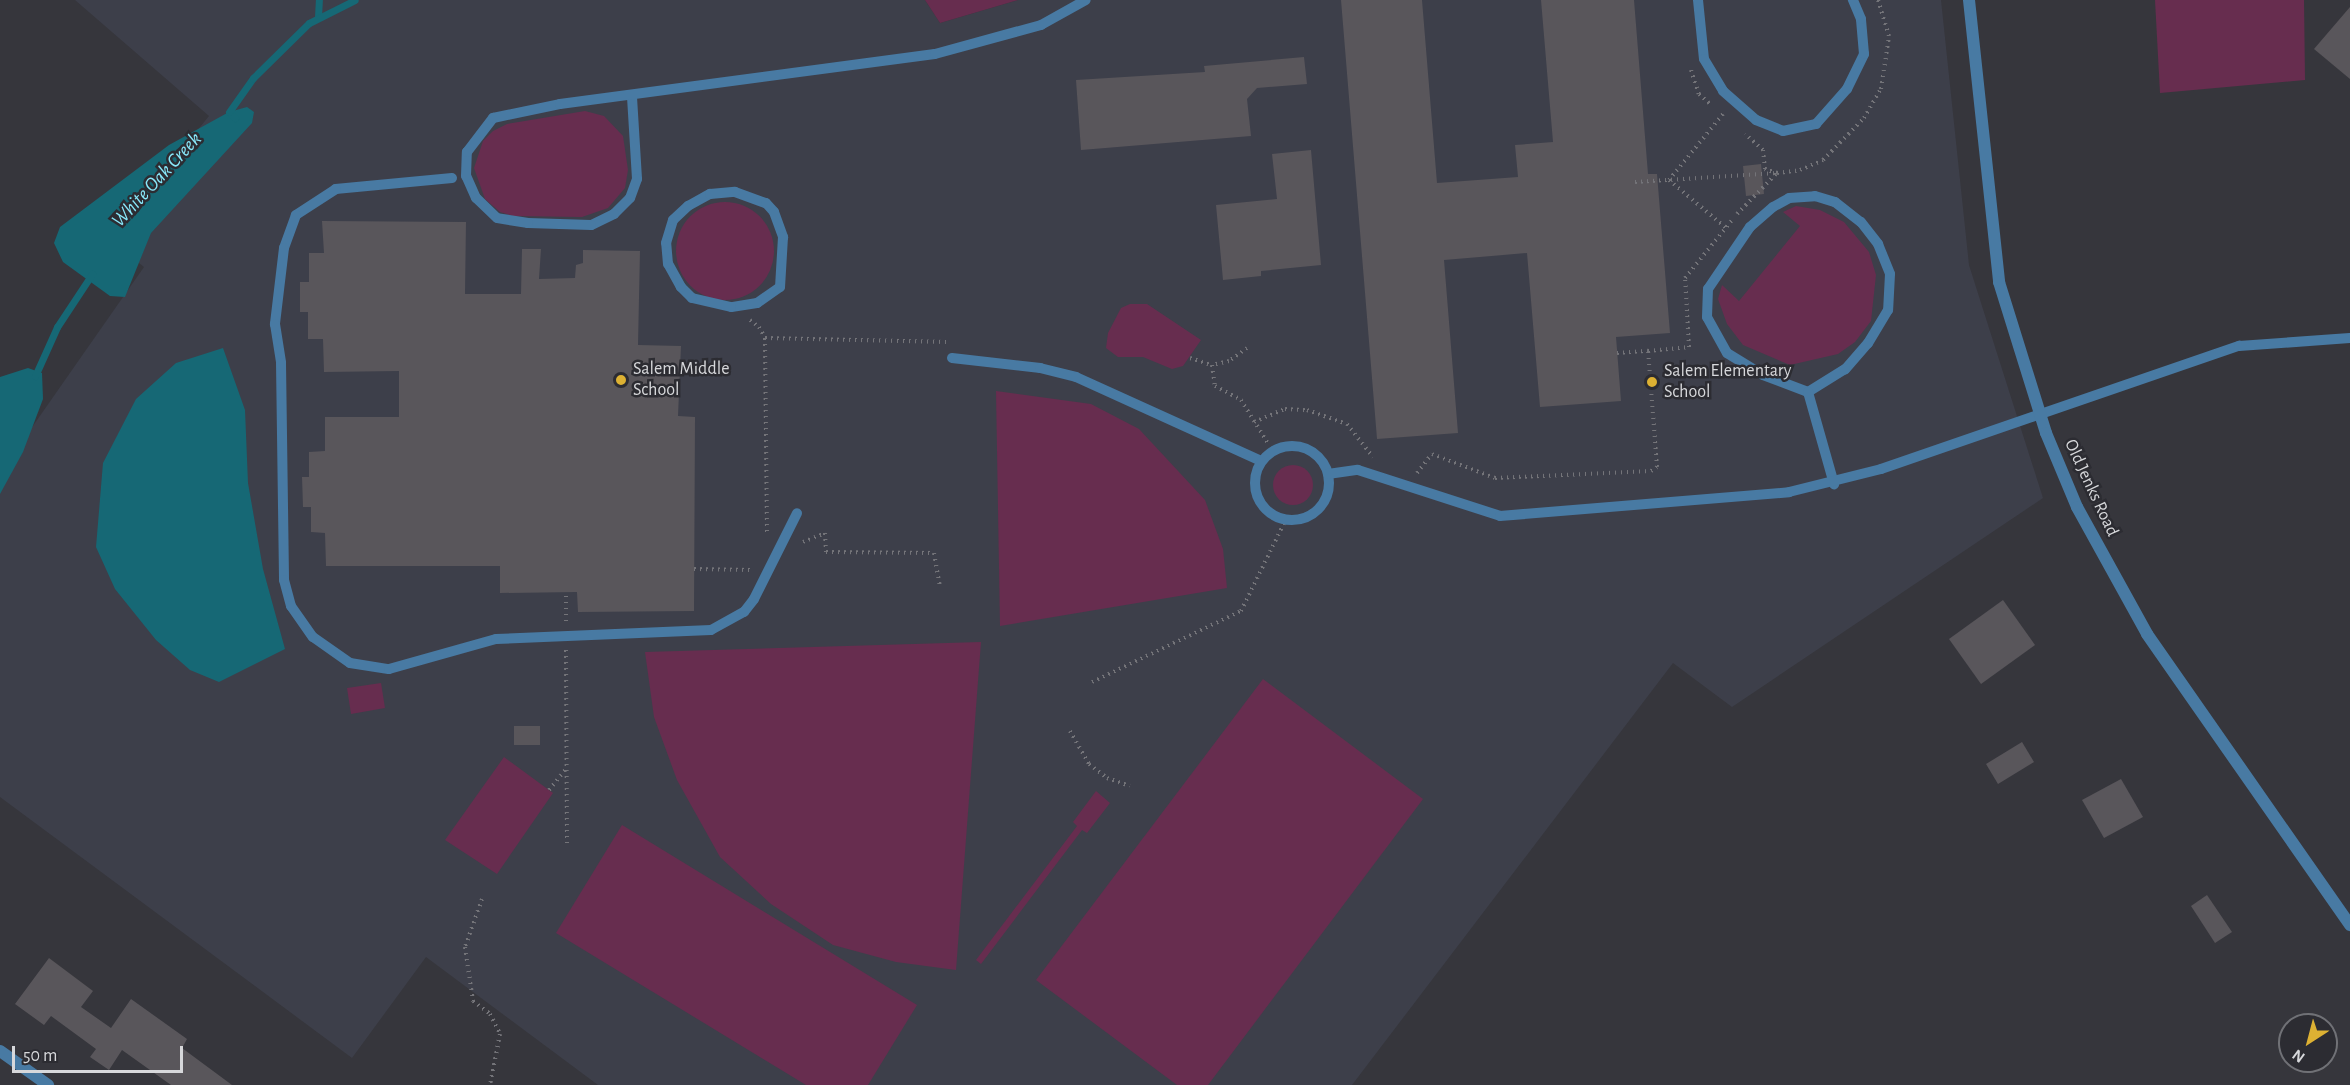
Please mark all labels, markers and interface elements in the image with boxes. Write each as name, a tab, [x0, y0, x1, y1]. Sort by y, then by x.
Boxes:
water label: White Oak Creek	[107, 128, 207, 232]
place label: Salem Middle School	[633, 359, 730, 401]
place label: Salem Elementary School	[1664, 361, 1792, 404]
marker: Salem Middle School	[614, 373, 628, 387]
marker: Salem Elementary School	[1645, 375, 1659, 389]
street label: Old Jenks Road	[2059, 436, 2123, 540]
north arrow	[2278, 1013, 2338, 1073]
scale bar	[15, 1034, 186, 1072]
text: N	[2289, 1046, 2308, 1066]
text: 50 m	[23, 1047, 57, 1065]

